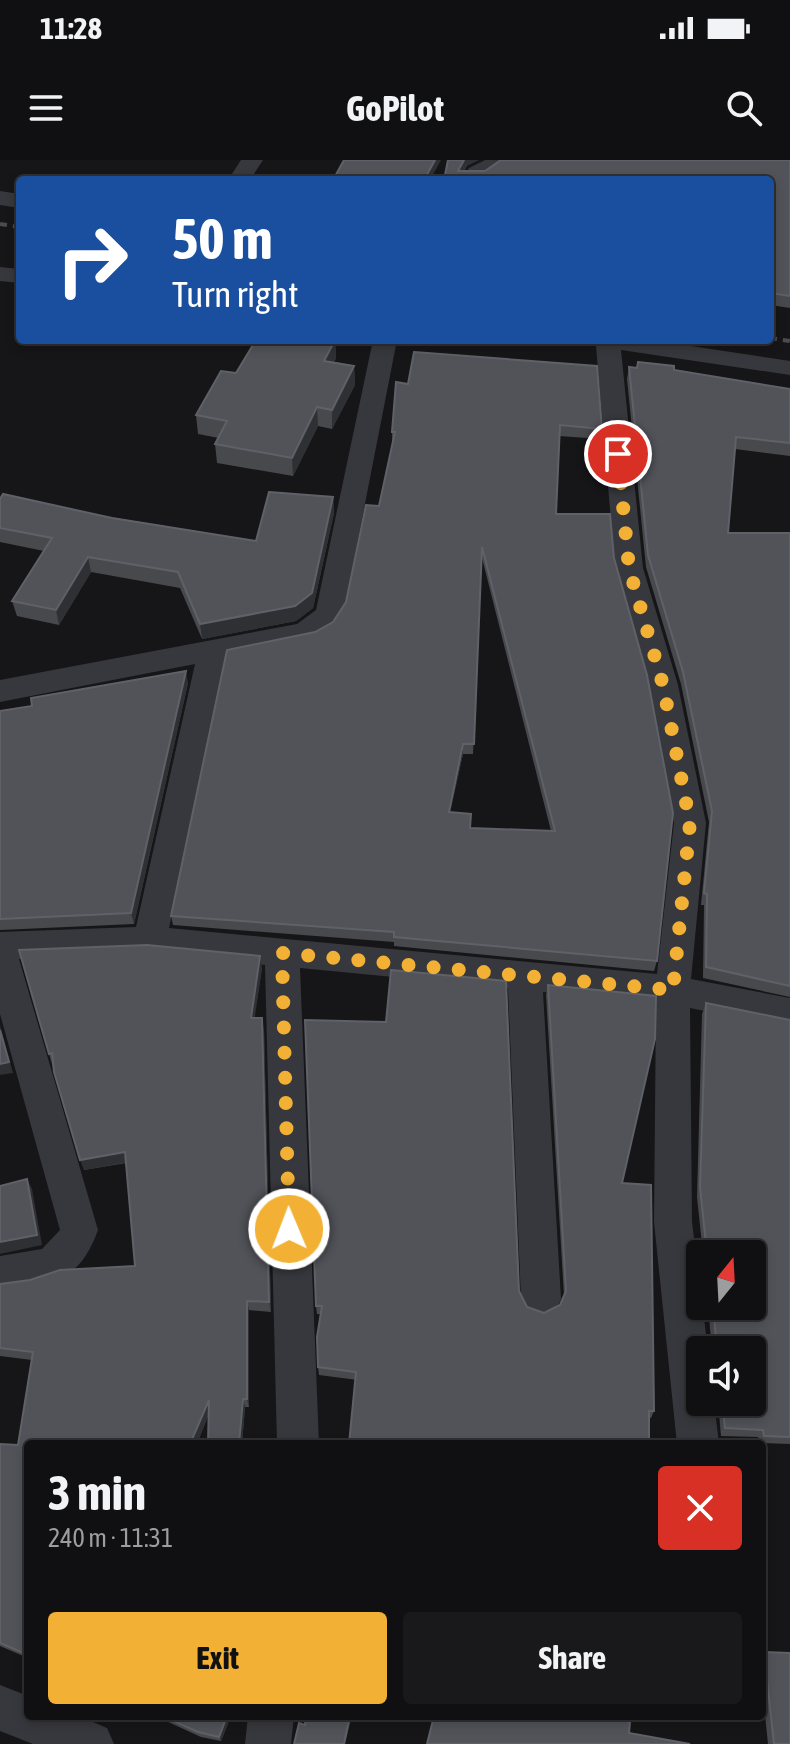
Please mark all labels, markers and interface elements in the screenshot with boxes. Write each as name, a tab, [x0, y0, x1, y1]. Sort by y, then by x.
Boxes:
text: 11:28	[40, 11, 102, 45]
icon: menu	[24, 86, 68, 130]
icon: search	[722, 86, 766, 130]
text: GoPilot	[346, 87, 444, 129]
text: 50 m	[172, 207, 273, 271]
icon: right	[40, 208, 144, 312]
text: Turn right	[172, 273, 299, 315]
pin	[584, 420, 652, 488]
icon: arrive	[596, 432, 640, 476]
position arrow	[247, 1187, 331, 1271]
north arrow	[686, 1240, 766, 1320]
map controls	[686, 1240, 766, 1416]
button: sound	[686, 1336, 766, 1416]
text: 3 min	[48, 1465, 146, 1520]
button: close	[658, 1466, 742, 1550]
text: 240 m · 11:31	[48, 1523, 173, 1553]
button: Exit	[48, 1612, 387, 1704]
button: Share	[403, 1612, 742, 1704]

